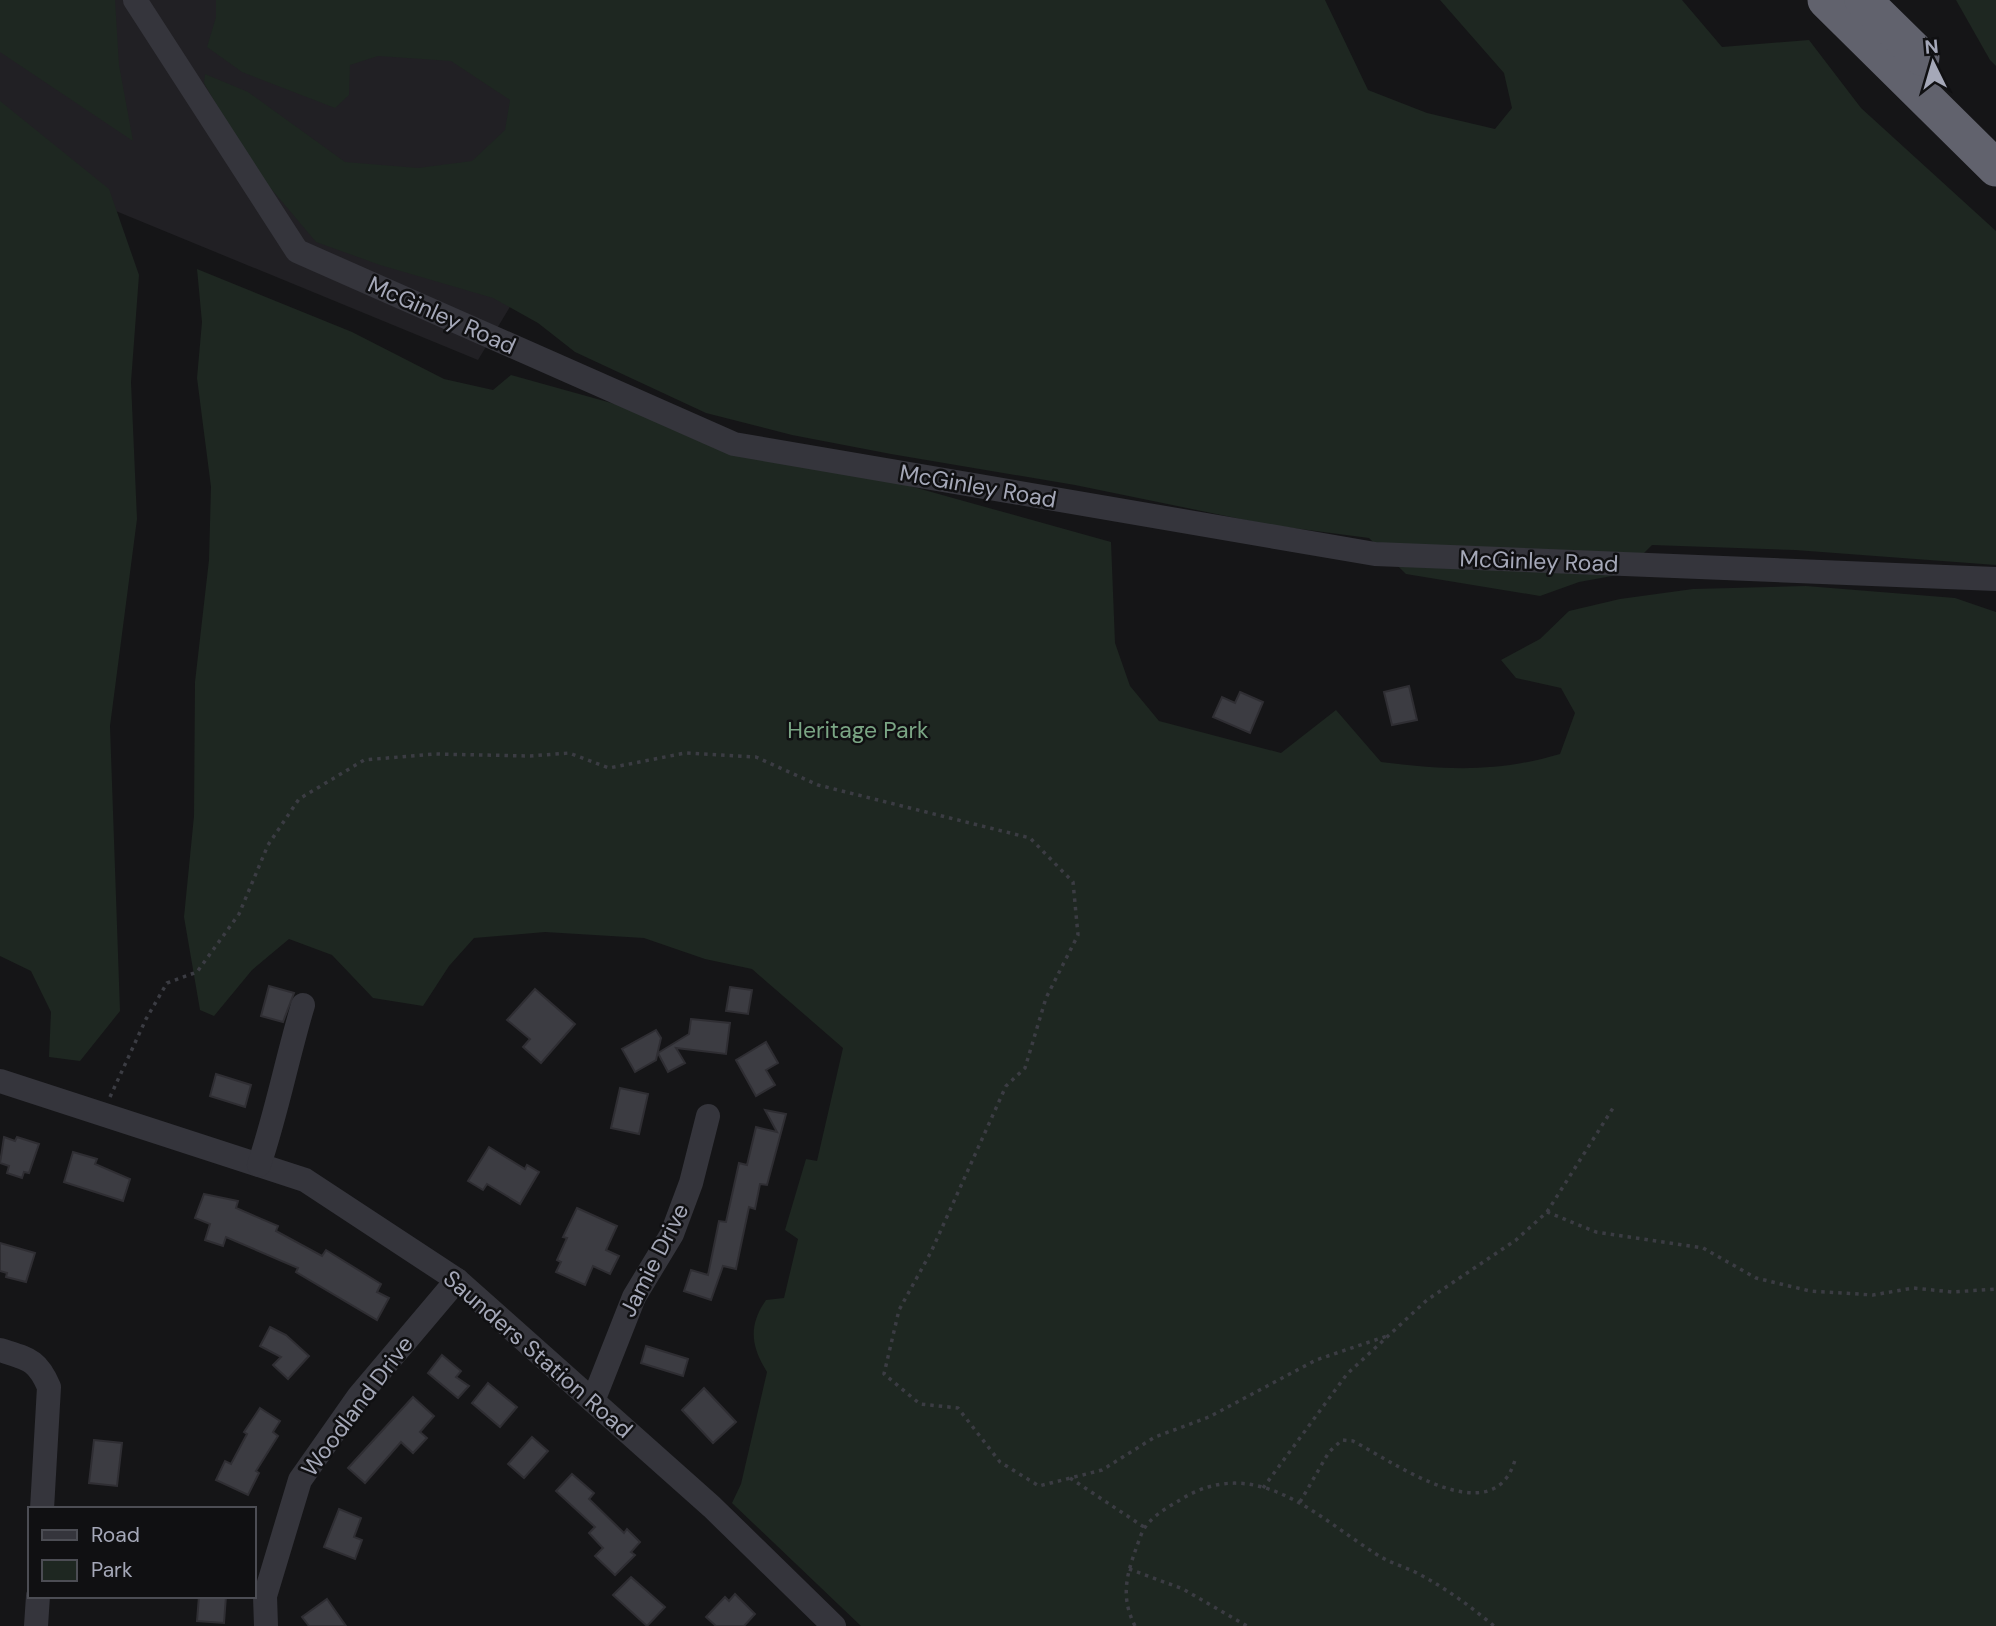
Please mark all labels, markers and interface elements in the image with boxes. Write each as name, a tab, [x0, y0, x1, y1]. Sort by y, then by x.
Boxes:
north arrow	[1898, 28, 1968, 98]
text: N	[1924, 34, 1940, 60]
street label: McGinley Road	[363, 269, 521, 361]
street label: McGinley Road	[897, 457, 1059, 515]
street label: McGinley Road	[1459, 543, 1619, 579]
park label: Heritage Park	[787, 715, 929, 745]
street label: Jamie Drive	[613, 1198, 695, 1322]
street label: Saunders Station Road	[437, 1263, 639, 1445]
street label: Woodland Drive	[294, 1330, 420, 1482]
legend	[28, 1507, 256, 1598]
text: Road	[91, 1521, 140, 1549]
text: Park	[91, 1556, 133, 1584]

